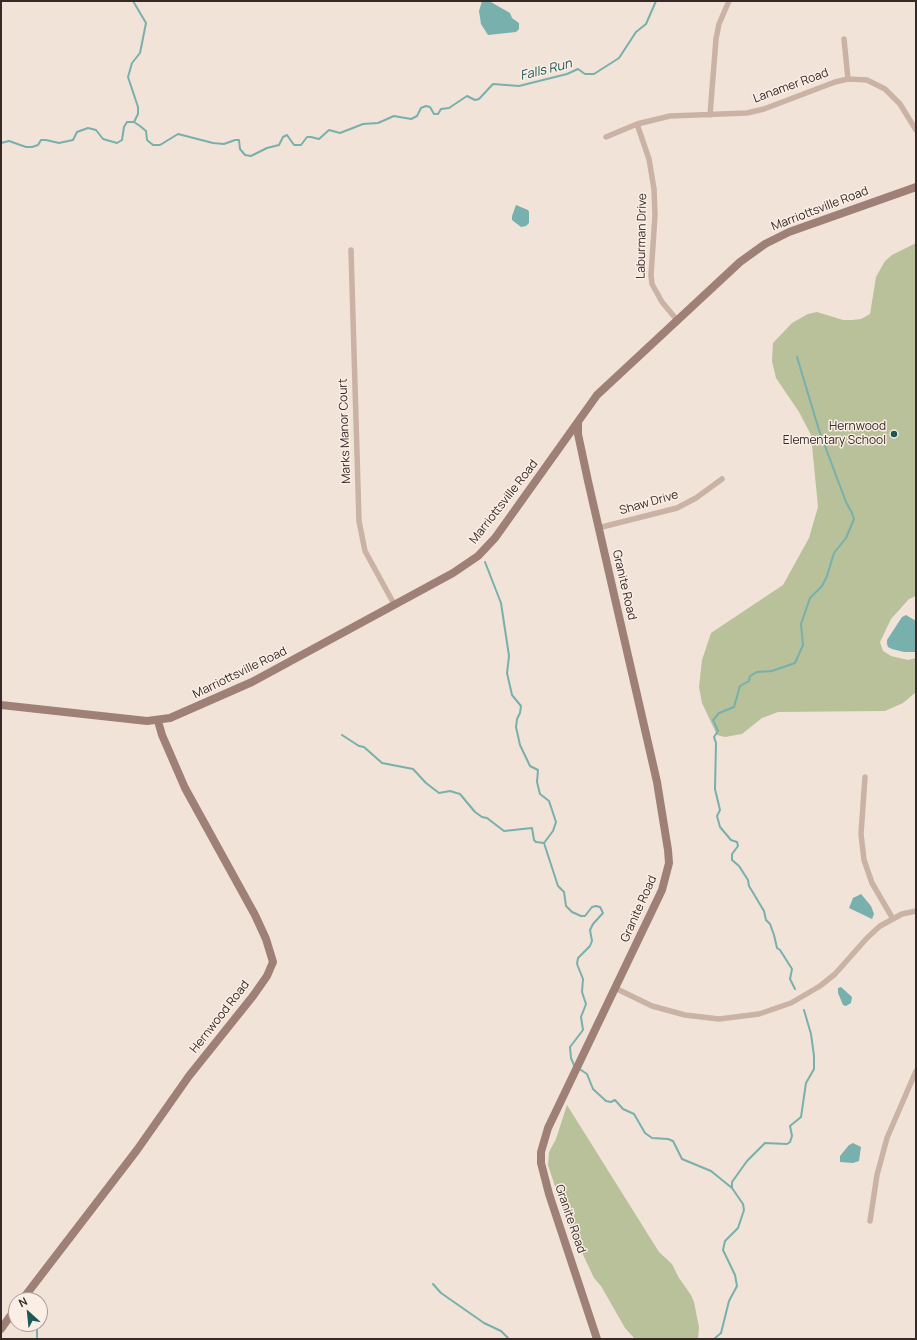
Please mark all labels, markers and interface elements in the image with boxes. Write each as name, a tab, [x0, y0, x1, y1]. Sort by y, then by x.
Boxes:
water label: Falls Run	[519, 56, 573, 84]
street label: Lanamer Road	[751, 66, 831, 106]
street label: Marriottsville Road	[770, 184, 870, 234]
street label: Laburman Drive	[634, 193, 650, 279]
street label: Marks Manor Court	[336, 378, 354, 484]
place label: Hernwood Elementary School	[783, 420, 886, 448]
marker: Hernwood Elementary School	[889, 429, 899, 439]
street label: Marriottsville Road	[467, 457, 541, 547]
street label: Shaw Drive	[618, 488, 680, 518]
street label: Granite Road	[609, 549, 639, 621]
street label: Marriottsville Road	[191, 644, 289, 702]
street label: Granite Road	[618, 873, 660, 945]
street label: Hernwood Road	[187, 978, 253, 1056]
street label: Granite Road	[552, 1183, 588, 1255]
north arrow	[8, 1292, 48, 1332]
text: N	[16, 1293, 30, 1310]

